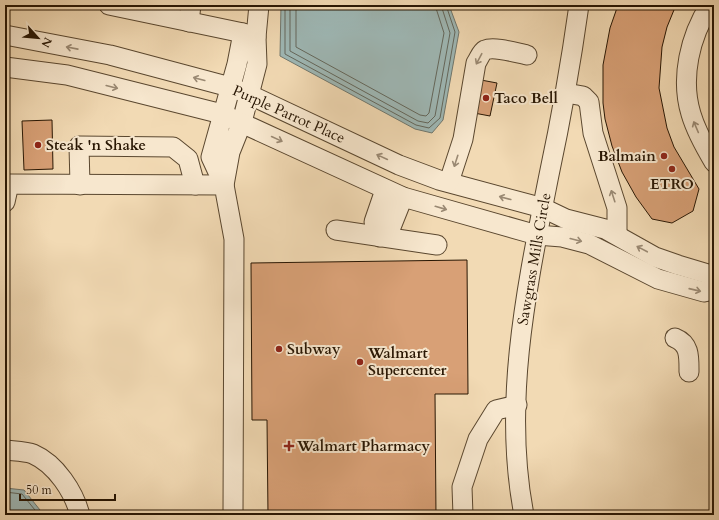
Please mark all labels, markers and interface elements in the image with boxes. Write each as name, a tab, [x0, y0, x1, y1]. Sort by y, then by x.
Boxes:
north arrow	[18, 18, 58, 58]
text: N	[37, 35, 55, 50]
one-way arrow	[66, 43, 79, 51]
one-way arrow	[475, 52, 483, 64]
one-way arrow	[192, 75, 205, 82]
street label: Purple Parrot Place	[230, 80, 349, 148]
one-way arrow	[105, 83, 118, 91]
place label: Taco Bell	[494, 88, 558, 108]
marker: Taco Bell	[481, 93, 491, 103]
one-way arrow	[692, 121, 699, 133]
place label: Steak 'n Shake	[46, 135, 146, 155]
one-way arrow	[271, 136, 283, 143]
marker: Steak 'n Shake	[33, 140, 43, 150]
place label: Balmain	[598, 146, 656, 166]
marker: Balmain	[659, 151, 669, 161]
one-way arrow	[376, 153, 388, 160]
one-way arrow	[452, 154, 459, 167]
marker: ETRO	[667, 164, 677, 174]
place label: ETRO	[650, 174, 694, 194]
one-way arrow	[609, 189, 616, 202]
street label: Sawgrass Mills Circle	[513, 191, 556, 327]
one-way arrow	[499, 194, 512, 201]
one-way arrow	[434, 205, 447, 212]
one-way arrow	[569, 237, 582, 245]
one-way arrow	[636, 245, 648, 253]
one-way arrow	[688, 286, 701, 294]
place label: Subway	[287, 339, 341, 359]
place label: Walmart Supercenter	[367, 343, 448, 380]
marker: Subway	[274, 344, 284, 354]
marker: Walmart Supercenter	[355, 357, 365, 367]
place label: Walmart Pharmacy	[296, 436, 431, 456]
marker: Walmart Pharmacy	[284, 441, 294, 451]
scale bar	[20, 476, 115, 502]
text: 50 m	[26, 482, 53, 498]

